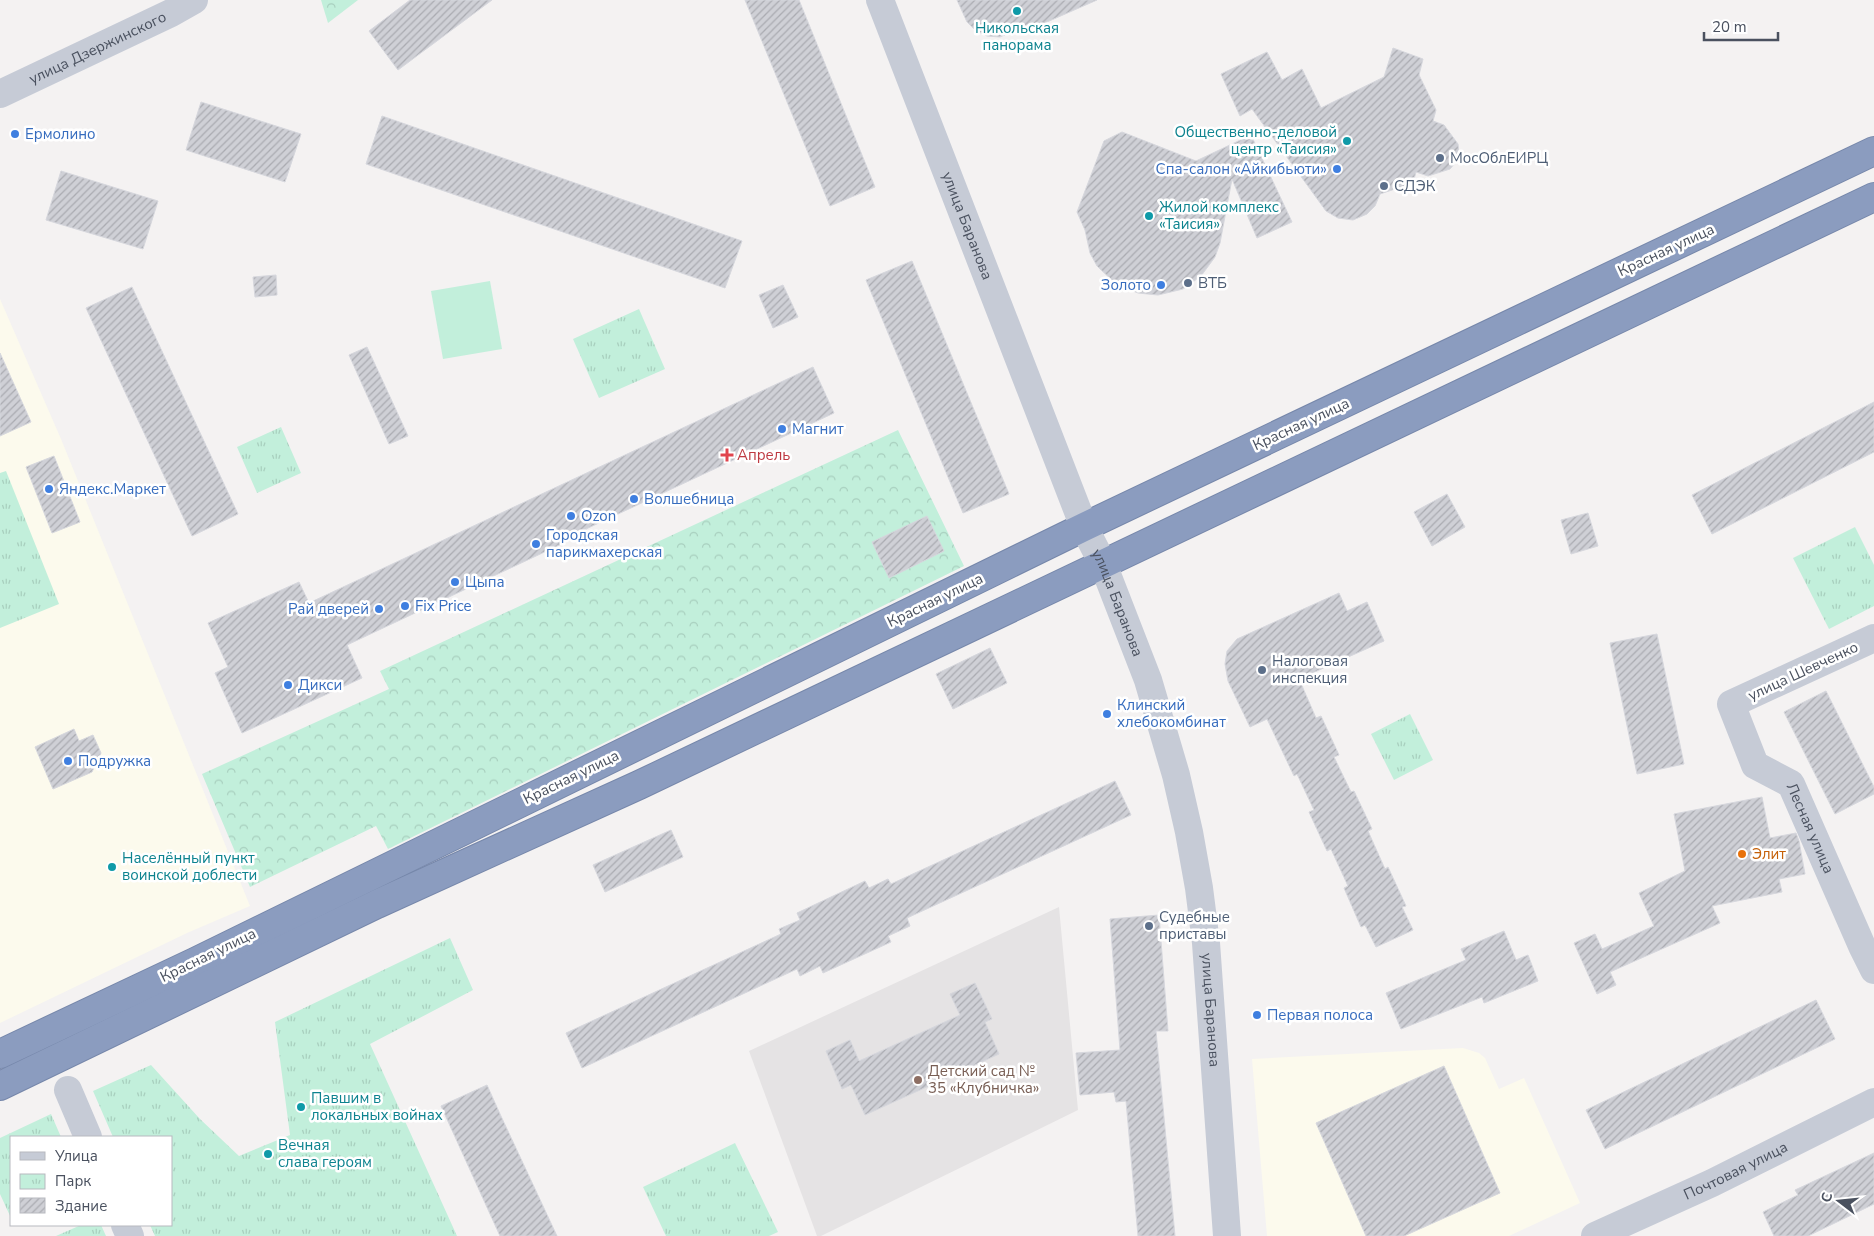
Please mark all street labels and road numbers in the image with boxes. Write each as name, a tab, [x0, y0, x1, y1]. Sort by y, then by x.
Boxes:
street label: улица Дзержинского	[26, 7, 170, 89]
street label: улица Баранова	[937, 169, 997, 283]
street label: Красная улица	[1614, 219, 1718, 281]
street label: Красная улица	[1249, 393, 1353, 455]
street label: улица Баранова	[1087, 545, 1148, 659]
street label: Красная улица	[884, 568, 986, 632]
street label: улица Шевченко	[1745, 637, 1861, 705]
street label: Красная улица	[520, 745, 622, 809]
street label: Лесная улица	[1782, 780, 1839, 877]
street label: Красная улица	[157, 923, 259, 987]
street label: улица Баранова	[1197, 952, 1225, 1068]
street label: Почтовая улица	[1680, 1137, 1791, 1205]

